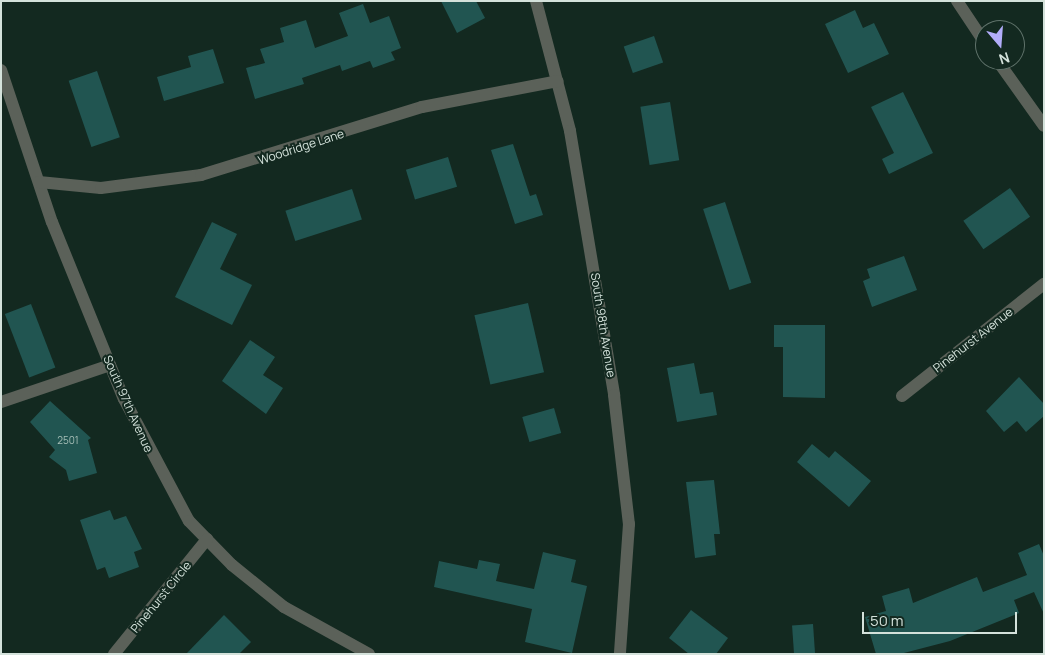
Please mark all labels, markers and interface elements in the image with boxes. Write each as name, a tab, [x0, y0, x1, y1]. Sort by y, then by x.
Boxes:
north arrow	[975, 20, 1025, 70]
text: N	[997, 48, 1012, 69]
street label: Woodridge Lane	[256, 126, 346, 168]
street label: South 98th Avenue	[588, 272, 618, 378]
street label: Pinehurst Avenue	[930, 304, 1016, 376]
street label: South 97th Avenue	[100, 353, 156, 455]
house number: 2501	[57, 435, 79, 447]
street label: Pinehurst Circle	[128, 558, 194, 636]
scale bar	[865, 602, 1020, 634]
text: 50 m	[870, 610, 904, 631]

